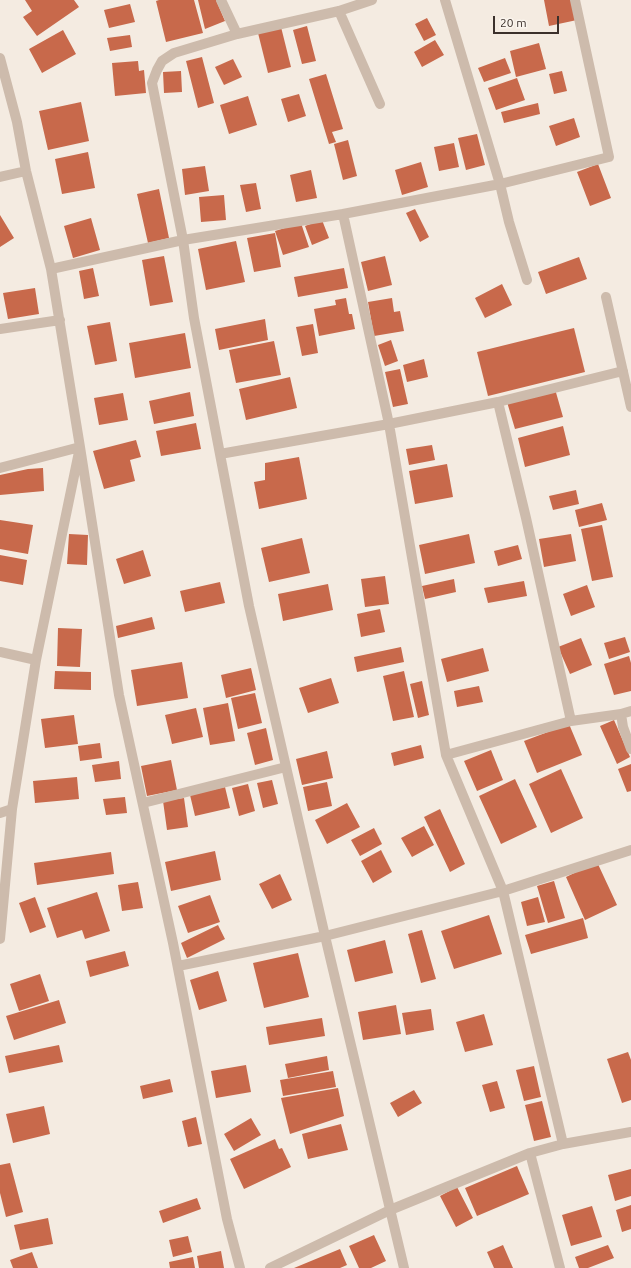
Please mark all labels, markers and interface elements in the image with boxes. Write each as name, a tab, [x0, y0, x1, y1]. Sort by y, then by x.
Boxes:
scale bar	[495, 8, 561, 34]
text: 20 m	[500, 16, 527, 29]

